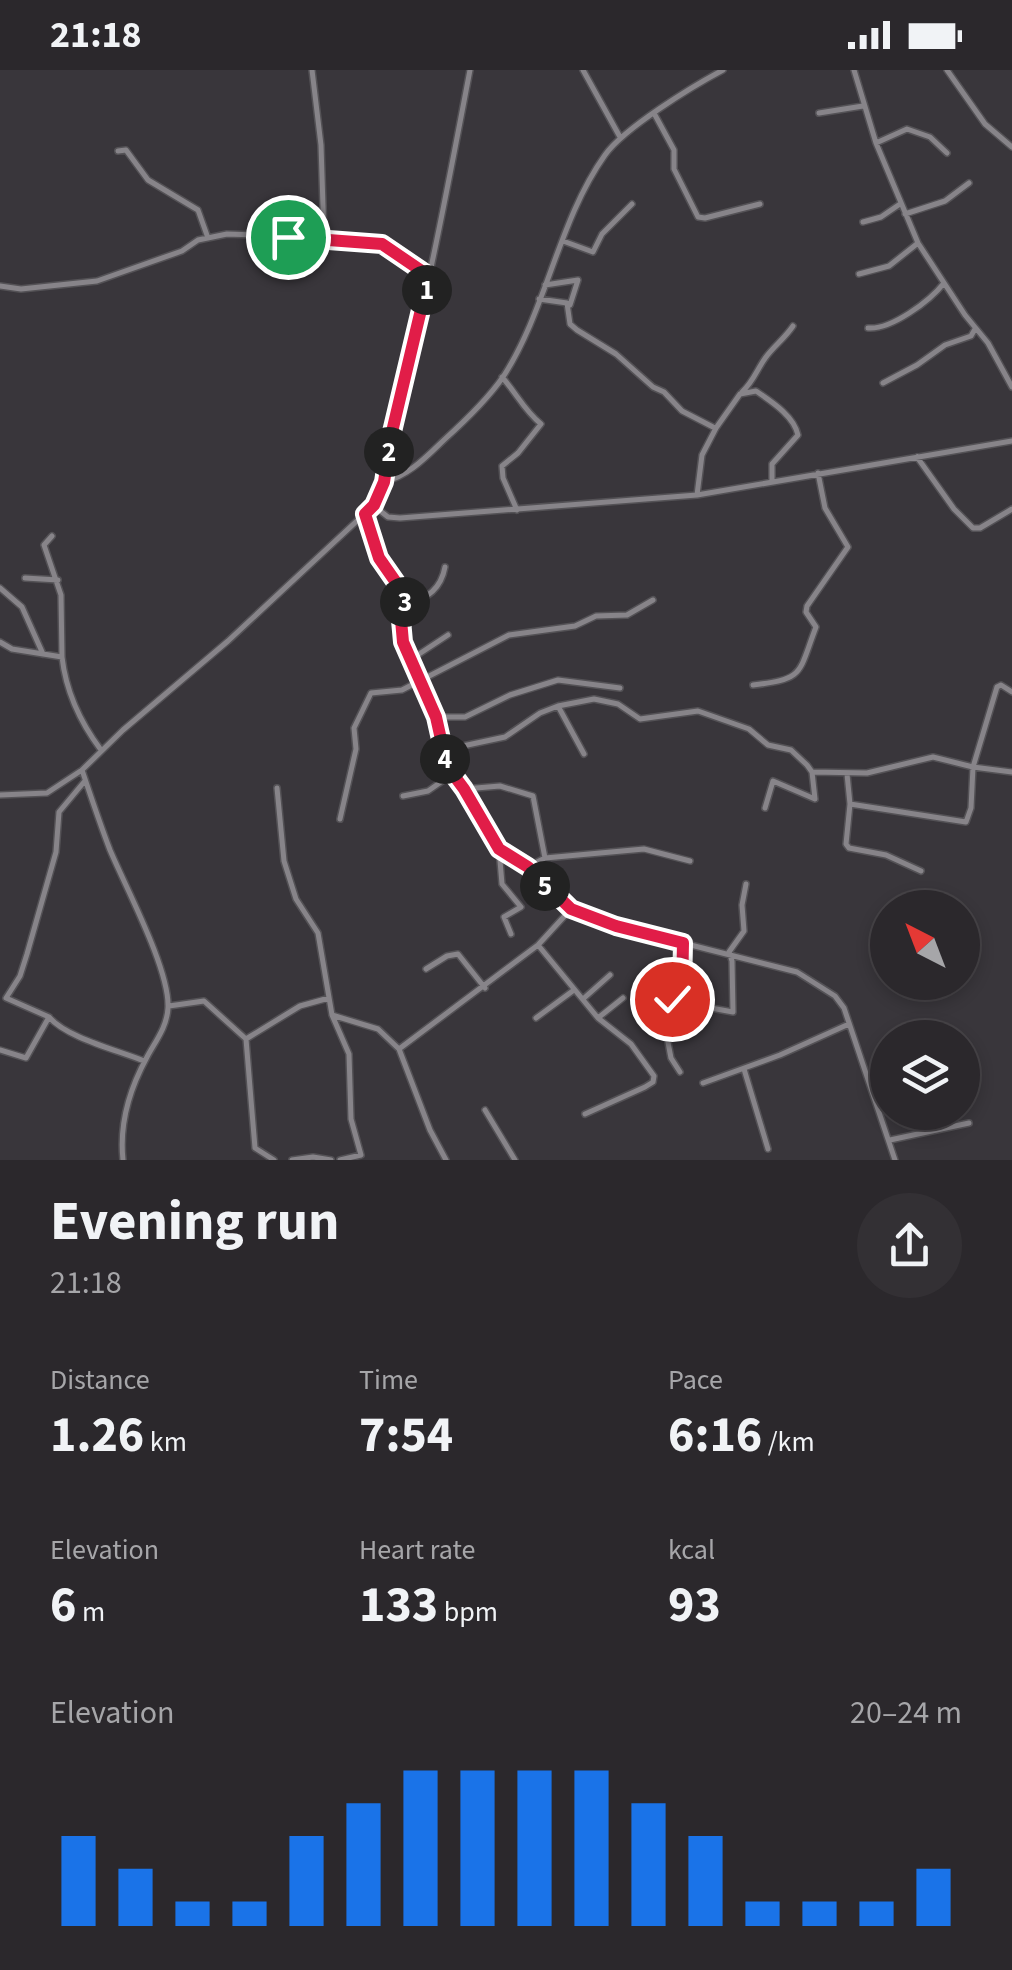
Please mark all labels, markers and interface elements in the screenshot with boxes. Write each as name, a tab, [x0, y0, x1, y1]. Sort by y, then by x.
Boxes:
text: 21:18	[50, 8, 142, 62]
pin	[246, 195, 331, 280]
icon: arrive	[261, 210, 316, 265]
pin: 1	[402, 265, 452, 315]
text: 1	[420, 270, 434, 310]
pin: 2	[364, 427, 414, 477]
text: 2	[382, 432, 396, 472]
pin: 3	[380, 577, 430, 627]
text: 3	[398, 582, 412, 622]
pin: 4	[420, 734, 470, 784]
text: 4	[438, 739, 452, 779]
pin: 5	[520, 861, 570, 911]
text: 5	[538, 866, 552, 906]
north arrow	[870, 890, 980, 1000]
map controls	[870, 890, 980, 1130]
pin	[630, 957, 715, 1042]
icon: check	[645, 972, 700, 1027]
button: layers	[870, 1020, 980, 1130]
text: Evening run	[50, 1183, 339, 1261]
button: share	[857, 1193, 962, 1298]
text: 21:18	[50, 1260, 122, 1306]
text: Distance	[50, 1360, 150, 1400]
text: Time	[359, 1360, 418, 1400]
text: Pace	[668, 1360, 723, 1400]
text: 1.26	[50, 1400, 144, 1471]
text: 7:54	[359, 1400, 453, 1471]
text: 6:16	[668, 1400, 762, 1471]
text: km	[144, 1422, 187, 1462]
text: /km	[762, 1422, 815, 1462]
text: Elevation	[50, 1530, 159, 1570]
text: Heart rate	[359, 1530, 475, 1570]
text: kcal	[668, 1530, 715, 1570]
text: 6	[50, 1570, 76, 1641]
text: 133	[359, 1570, 438, 1641]
text: 93	[668, 1570, 721, 1641]
text: m	[76, 1592, 105, 1632]
text: bpm	[438, 1592, 498, 1632]
text: Elevation	[50, 1690, 175, 1736]
text: 20–24 m	[850, 1690, 962, 1736]

